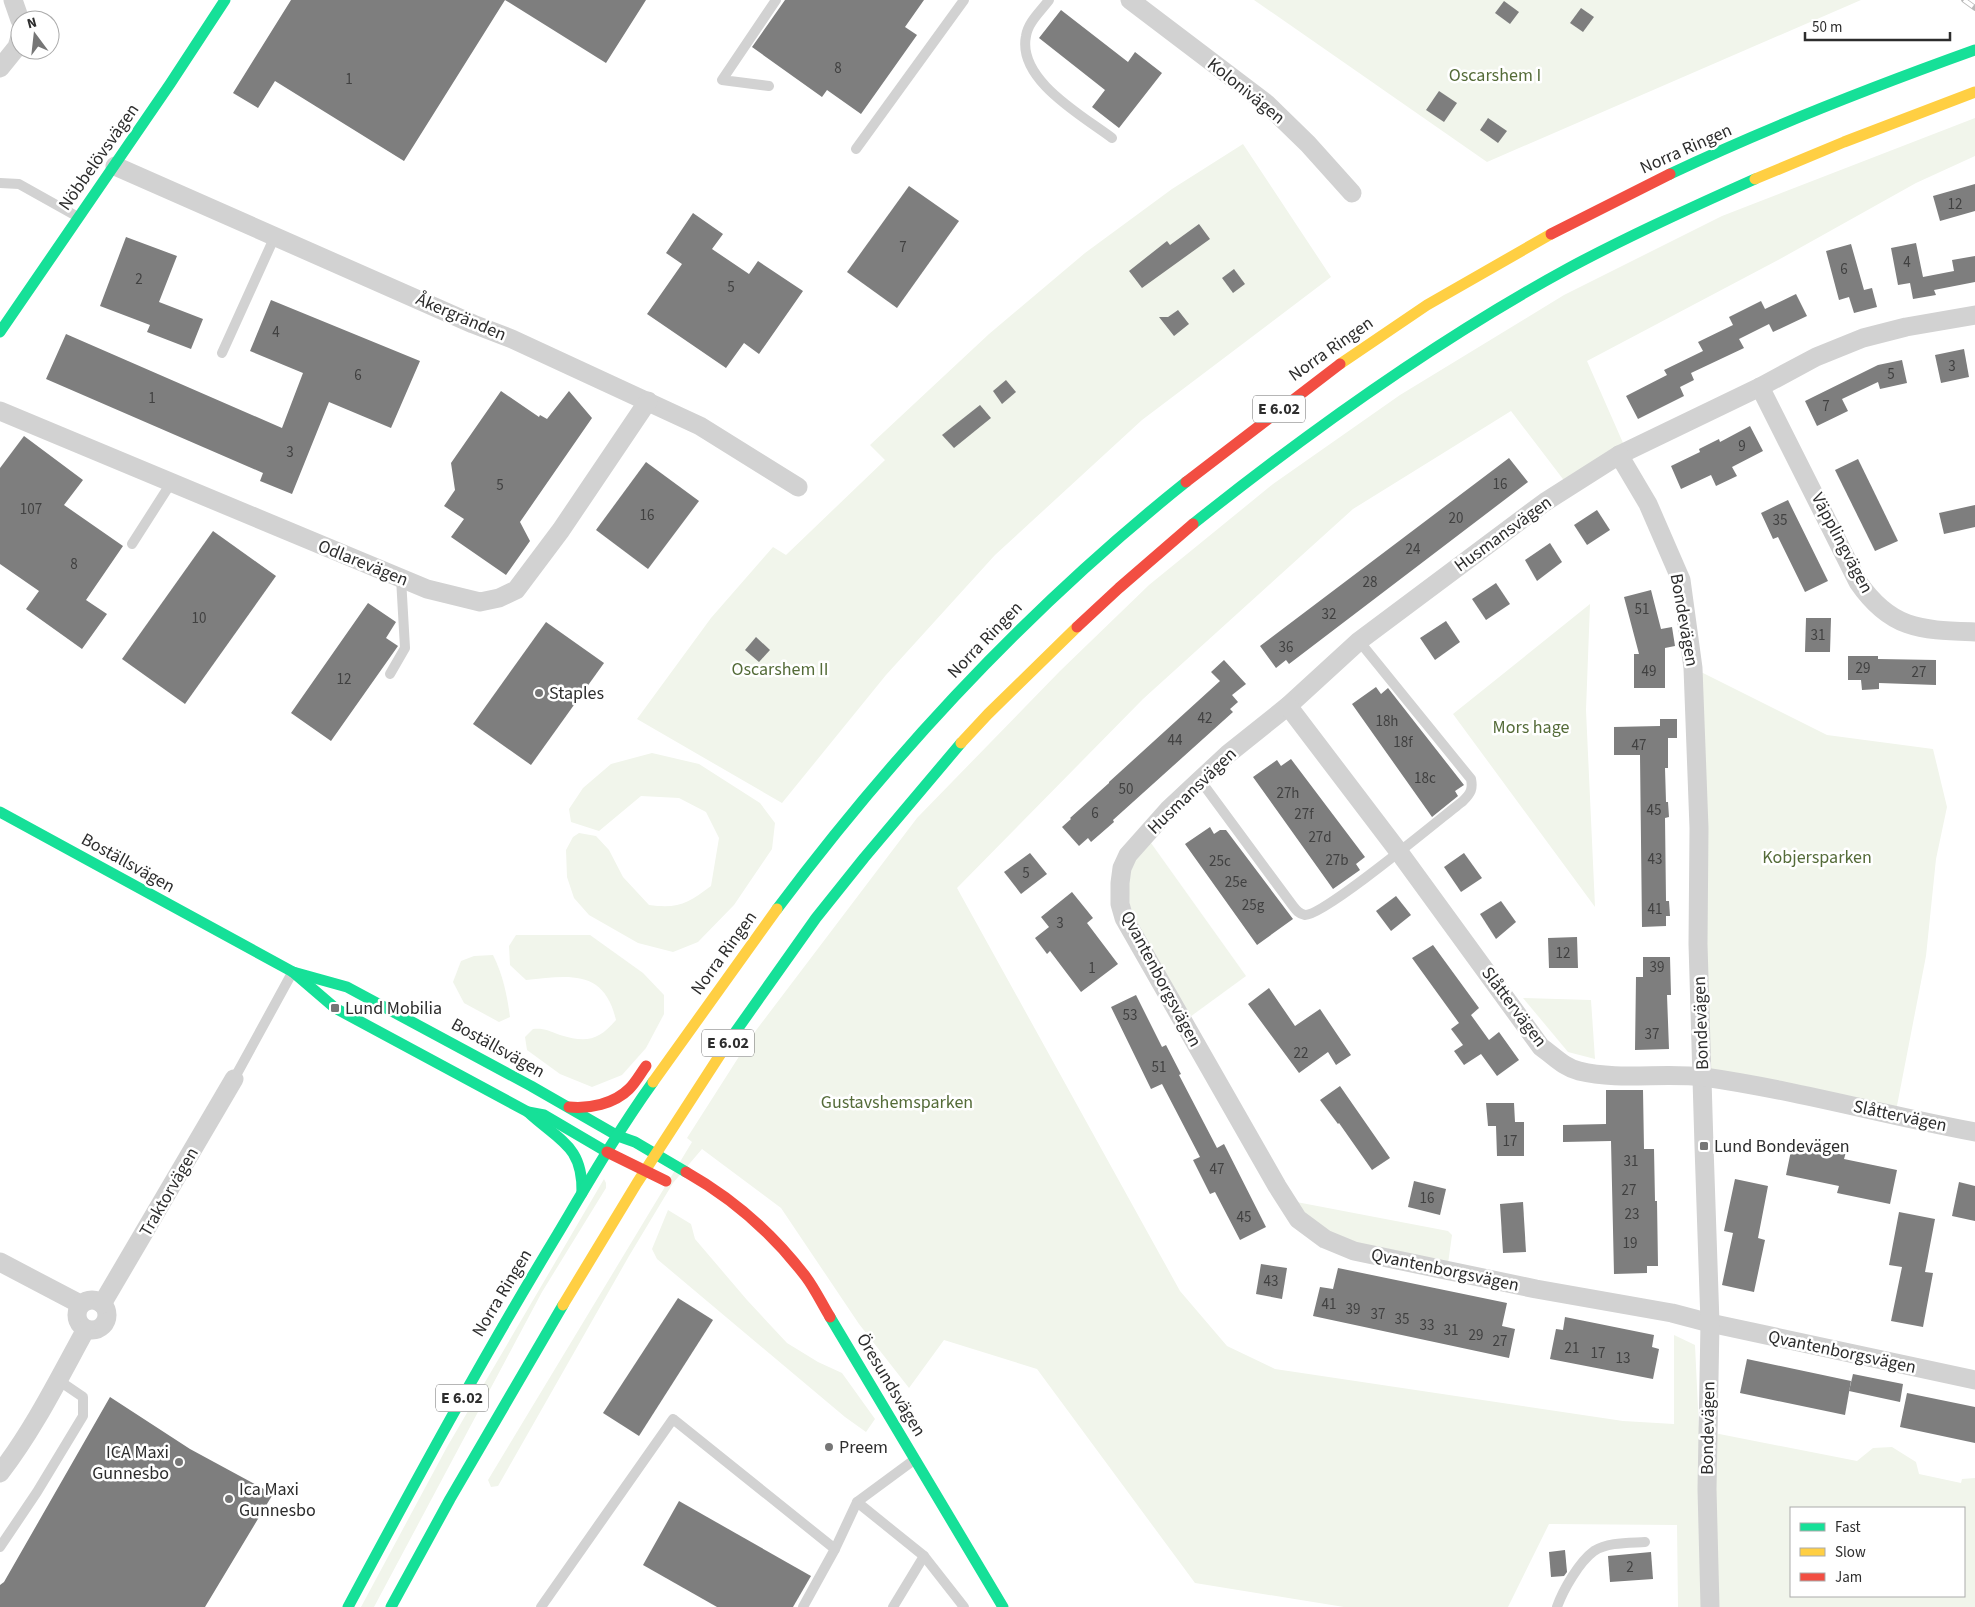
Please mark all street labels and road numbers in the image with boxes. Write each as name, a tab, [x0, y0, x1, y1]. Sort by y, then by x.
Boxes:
street label: Kolonivägen	[1202, 52, 1290, 130]
street label: Nöbbelövsvägen	[53, 99, 145, 215]
street label: Norra Ringen	[1636, 118, 1736, 180]
street label: Åkergränden	[412, 287, 510, 347]
street label: Norra Ringen	[1284, 311, 1378, 387]
road number: E 6.02	[1253, 396, 1305, 422]
street label: Väpplingvägen	[1805, 488, 1879, 598]
street label: Husmansvägen	[1449, 490, 1557, 578]
street label: Odlarevägen	[314, 534, 412, 592]
street label: Bondevägen	[1664, 572, 1704, 668]
street label: Norra Ringen	[942, 596, 1028, 684]
street label: Husmansvägen	[1142, 742, 1242, 840]
street label: Boställsvägen	[77, 827, 179, 899]
street label: Norra Ringen	[685, 906, 763, 1000]
street label: Qvantenborgsvägen	[1115, 907, 1207, 1051]
street label: Slåttervägen	[1475, 962, 1553, 1052]
street label: Bondevägen	[1687, 976, 1715, 1070]
street label: Boställsvägen	[447, 1012, 549, 1084]
road number: E 6.02	[702, 1030, 754, 1056]
street label: Slåttervägen	[1851, 1094, 1949, 1138]
street label: Traktorvägen	[133, 1143, 205, 1241]
street label: Qvantenborgsvägen	[1369, 1242, 1521, 1298]
street label: Norra Ringen	[466, 1244, 538, 1342]
street label: Qvantenborgsvägen	[1766, 1324, 1918, 1380]
street label: Öresundsvägen	[850, 1329, 932, 1441]
street label: Bondevägen	[1695, 1381, 1721, 1475]
road number: E 6.02	[436, 1385, 488, 1412]

